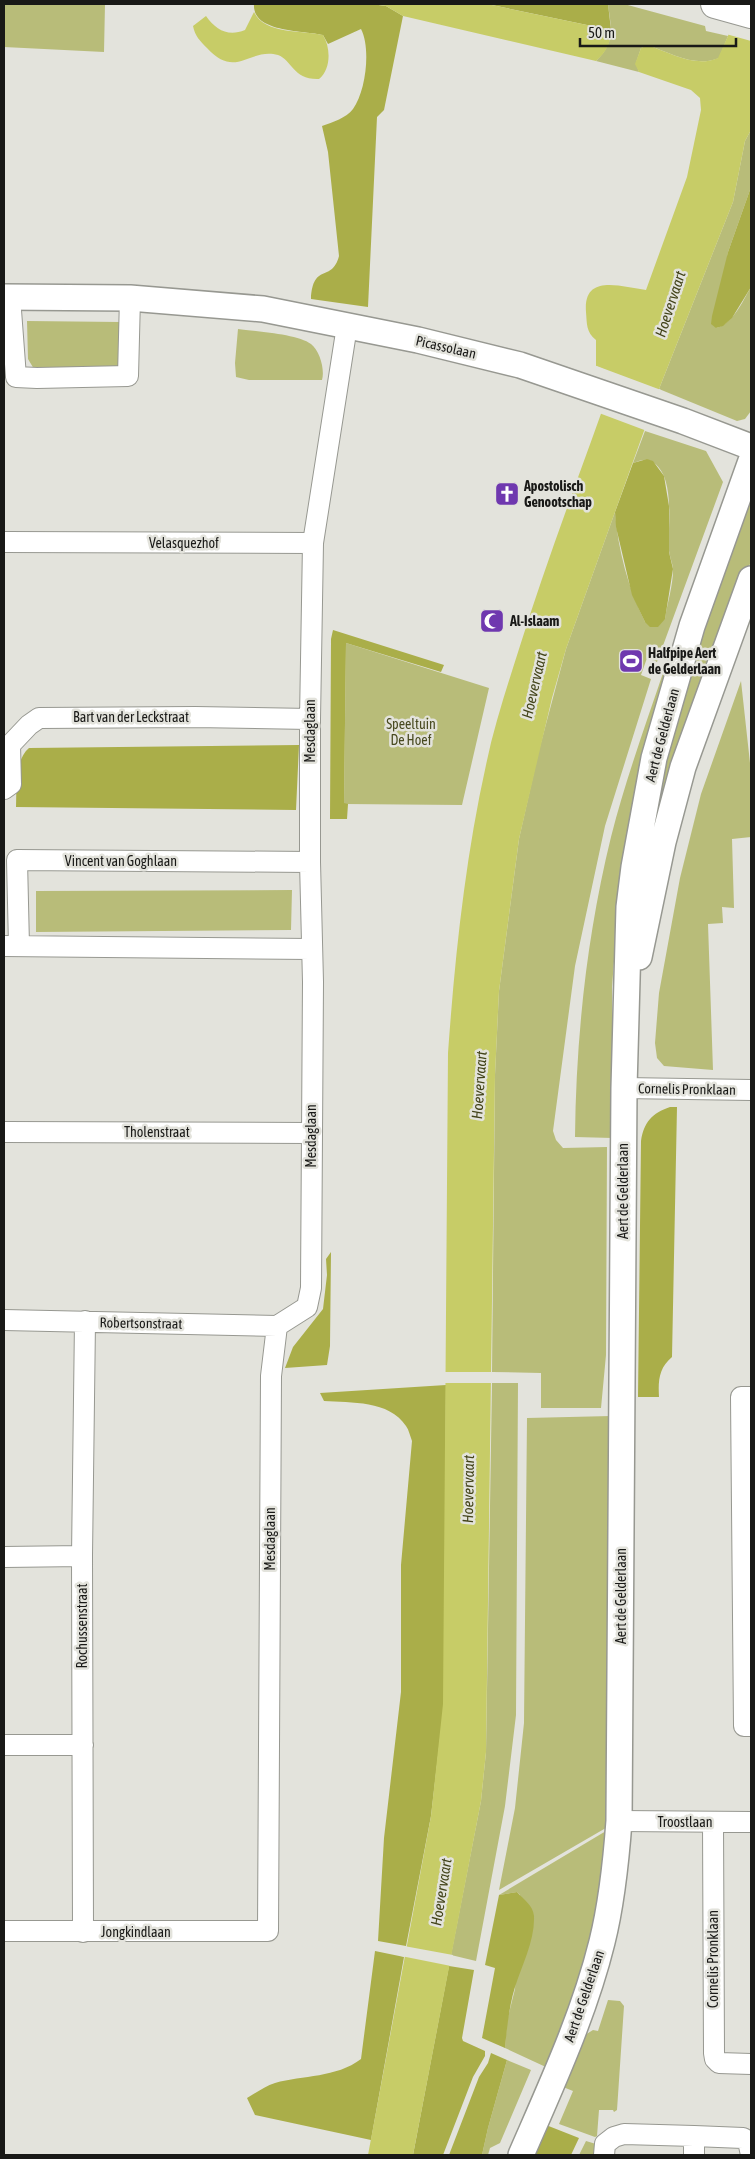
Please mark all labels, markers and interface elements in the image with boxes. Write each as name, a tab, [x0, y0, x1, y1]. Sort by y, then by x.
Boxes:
scale bar	[580, 15, 736, 47]
text: 50 m	[588, 24, 615, 41]
water label: Hoevervaart	[651, 268, 689, 339]
street label: Picassolaan	[414, 332, 478, 362]
place label: Apostolisch Genootschap	[523, 478, 592, 510]
church icon: Apostolisch Genootschap	[494, 481, 520, 507]
street label: Velasquezhof	[149, 535, 219, 551]
mosque icon: Al-Islaam	[479, 608, 505, 634]
place label: Al-Islaam	[509, 613, 559, 629]
place label: Halfpipe Aert de Gelderlaan	[648, 645, 721, 677]
sports icon: Halfpipe Aert de Gelderlaan	[618, 648, 644, 674]
water label: Hoevervaart	[518, 649, 550, 720]
street label: Aert de Gelderlaan	[642, 687, 682, 783]
street label: Mesdaglaan	[302, 699, 318, 763]
street label: Bart van der Leckstraat	[73, 709, 189, 725]
park label: Speeltuin De Hoef	[386, 716, 436, 748]
street label: Vincent van Goghlaan	[65, 853, 177, 869]
water label: Hoevervaart	[468, 1050, 490, 1120]
street label: Cornelis Pronklaan	[638, 1080, 736, 1098]
street label: Mesdaglaan	[303, 1104, 319, 1168]
street label: Tholenstraat	[124, 1124, 190, 1140]
street label: Aert de Gelderlaan	[615, 1143, 631, 1239]
street label: Robertsonstraat	[99, 1314, 183, 1332]
water label: Hoevervaart	[459, 1454, 477, 1523]
street label: Mesdaglaan	[262, 1507, 278, 1571]
street label: Aert de Gelderlaan	[613, 1548, 629, 1644]
street label: Rochussenstraat	[74, 1583, 90, 1669]
street label: Troostlaan	[657, 1814, 713, 1830]
water label: Hoevervaart	[427, 1856, 455, 1927]
street label: Cornelis Pronklaan	[705, 1910, 721, 2008]
street label: Jongkindlaan	[101, 1924, 171, 1940]
street label: Aert de Gelderlaan	[561, 1948, 607, 2044]

